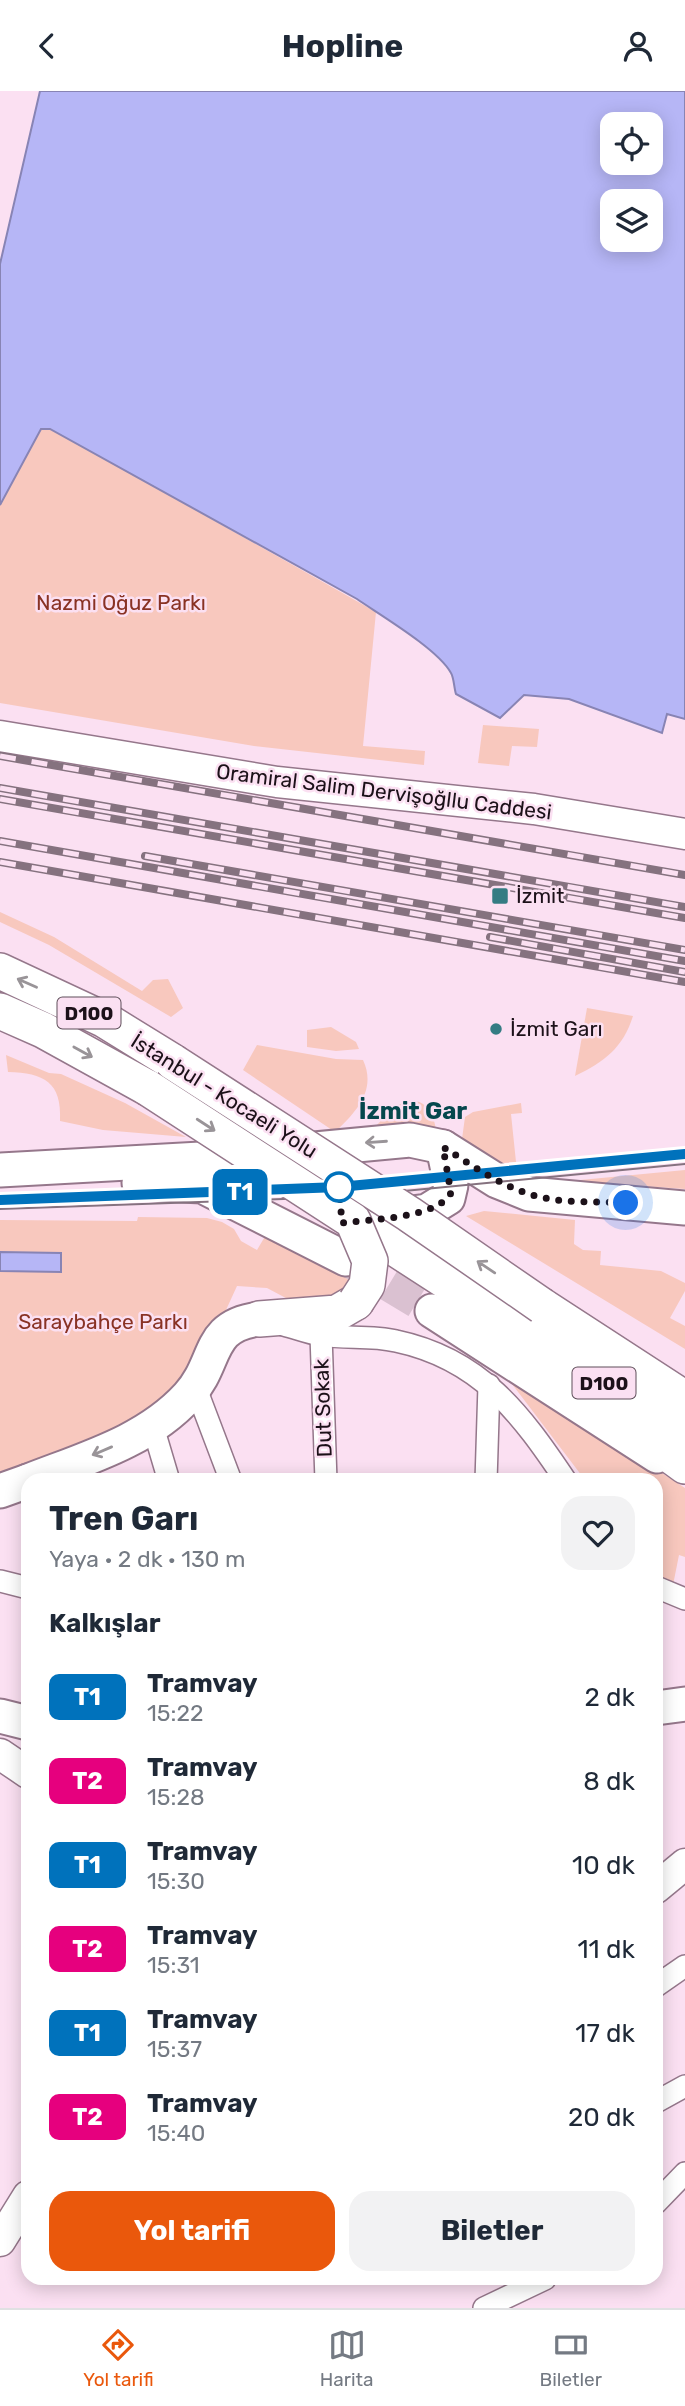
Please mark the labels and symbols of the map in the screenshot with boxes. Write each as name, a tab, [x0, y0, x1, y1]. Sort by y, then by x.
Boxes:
park label: Nazmi Oğuz Parkı	[36, 590, 206, 615]
street label: Oramiral Salim Dervişoğllu Caddesi	[215, 759, 553, 825]
place label: İzmit	[516, 883, 564, 908]
marker: İzmit	[490, 886, 510, 906]
one-way arrow	[17, 976, 38, 989]
road number: D100	[57, 997, 120, 1029]
place label: İzmit Garı	[510, 1016, 602, 1041]
marker: İzmit Garı	[488, 1021, 504, 1037]
street label: İstanbul - Kocaeli Yolu	[126, 1028, 322, 1163]
one-way arrow	[72, 1046, 93, 1059]
district label: İzmit Gar	[359, 1097, 467, 1125]
one-way arrow	[195, 1119, 215, 1133]
one-way arrow	[365, 1136, 387, 1149]
line badge: T1	[208, 1169, 272, 1215]
unlabelled marker	[324, 1172, 354, 1202]
your location	[608, 1185, 643, 1220]
one-way arrow	[477, 1260, 496, 1274]
park label: Saraybahçe Parkı	[18, 1309, 188, 1334]
street label: Dut Sokak	[308, 1358, 337, 1458]
road number: D100	[572, 1367, 636, 1399]
one-way arrow	[92, 1445, 114, 1458]

